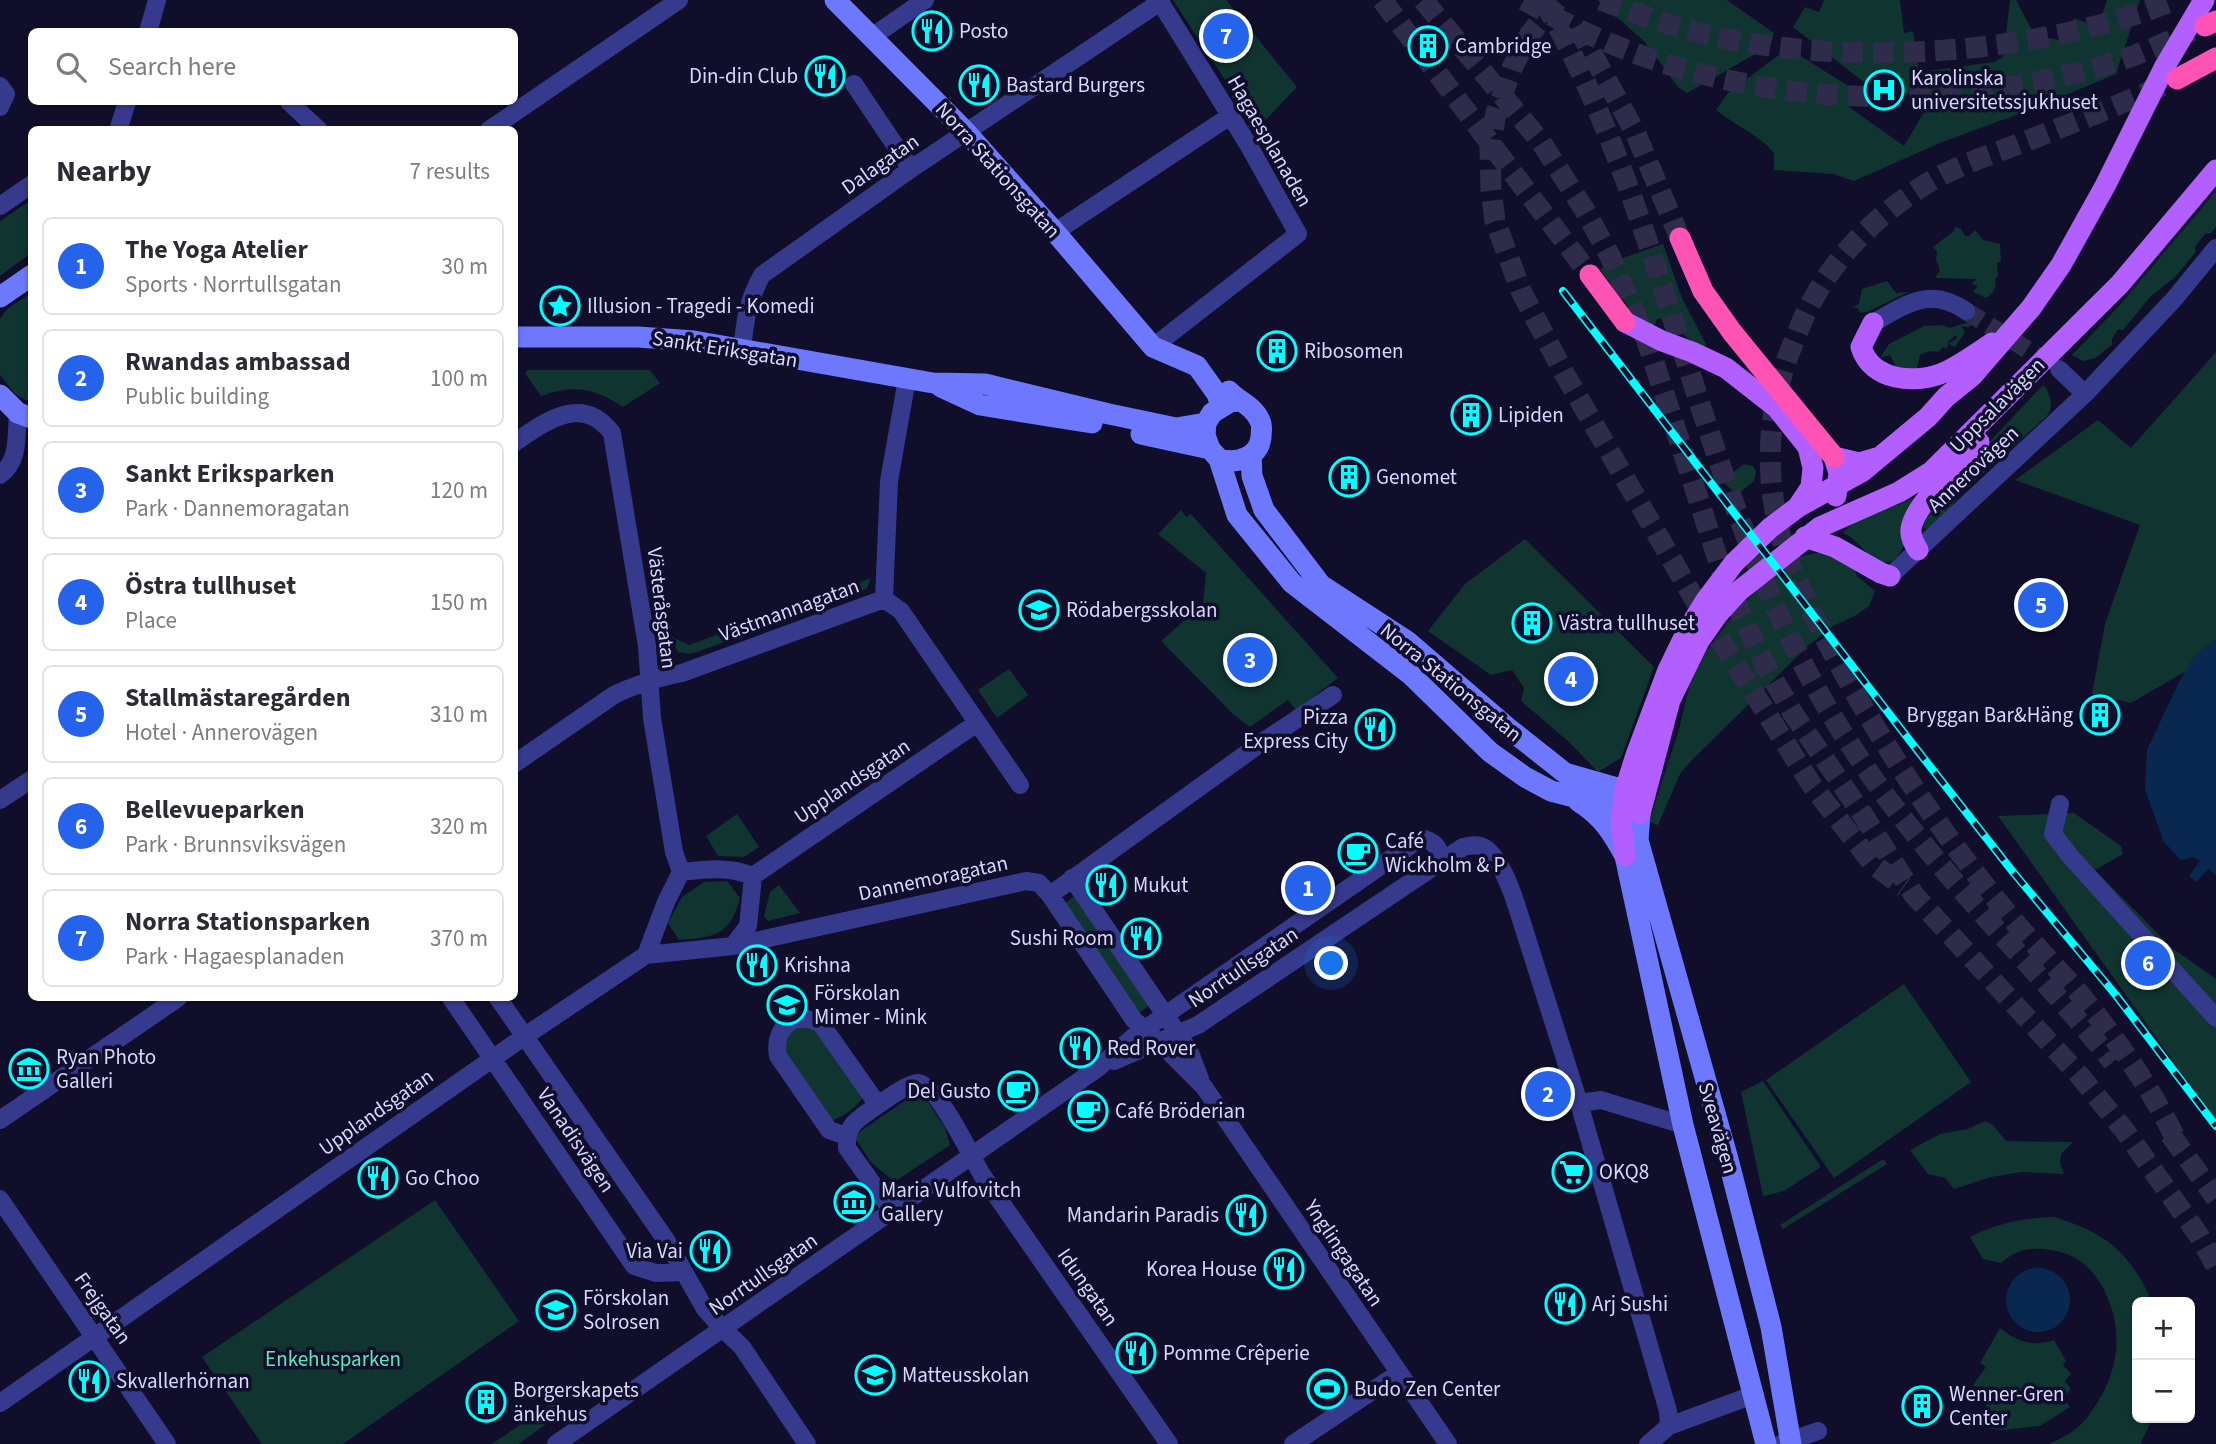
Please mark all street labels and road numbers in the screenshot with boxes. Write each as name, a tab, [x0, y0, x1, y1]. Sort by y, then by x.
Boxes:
street label: Hagaesplanaden	[1220, 70, 1320, 212]
street label: Norra Stationsgatan	[928, 95, 1068, 245]
street label: Dalagatan	[835, 126, 925, 202]
street label: Sankt Eriksgatan	[650, 323, 800, 375]
street label: Uppsalavägen	[1942, 350, 2052, 460]
street label: Annerovägen	[1921, 419, 2025, 519]
street label: Västeråsgatan	[640, 546, 684, 670]
street label: Västmannagatan	[715, 571, 863, 649]
street label: Norra Stationsgatan	[1374, 615, 1528, 749]
street label: Upplandsgatan	[788, 731, 916, 831]
street label: Dannemoragatan	[855, 847, 1011, 909]
street label: Norrtullsgatan	[1182, 919, 1304, 1015]
street label: Upplandsgatan	[313, 1061, 439, 1163]
street label: Sveavägen	[1691, 1079, 1745, 1177]
street label: Vanadisvägen	[530, 1082, 622, 1198]
street label: Ynglingagatan	[1297, 1193, 1391, 1313]
street label: Norrtullsgatan	[702, 1225, 824, 1323]
street label: Idungatan	[1050, 1242, 1126, 1332]
street label: Frejgatan	[67, 1266, 139, 1350]

